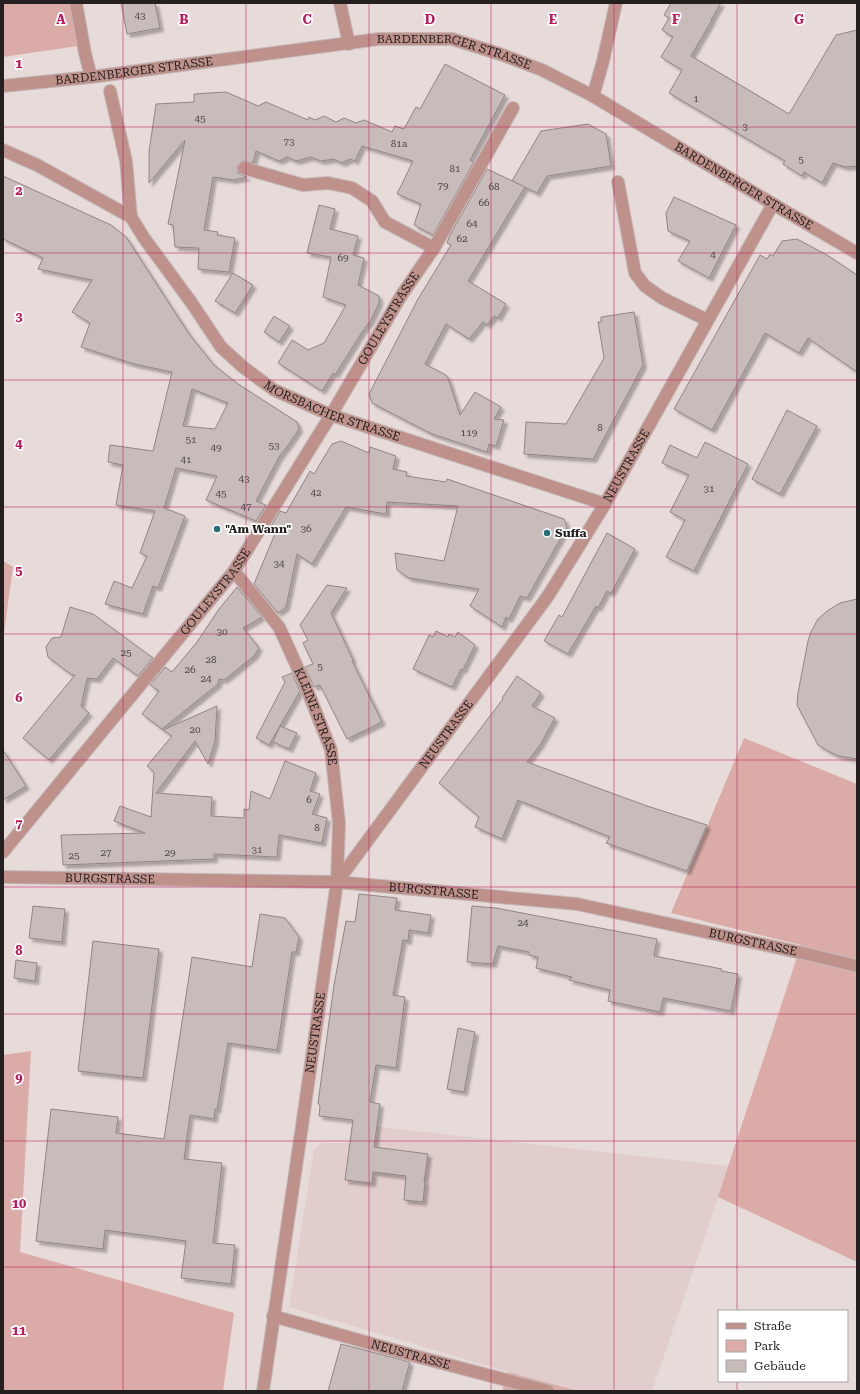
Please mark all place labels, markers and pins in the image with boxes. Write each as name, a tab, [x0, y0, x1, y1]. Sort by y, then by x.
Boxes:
place label: "Am Wann"	[225, 522, 291, 536]
marker: "Am Wann"	[212, 524, 222, 534]
place label: Suffa	[555, 526, 587, 540]
marker: Suffa	[542, 528, 552, 538]

